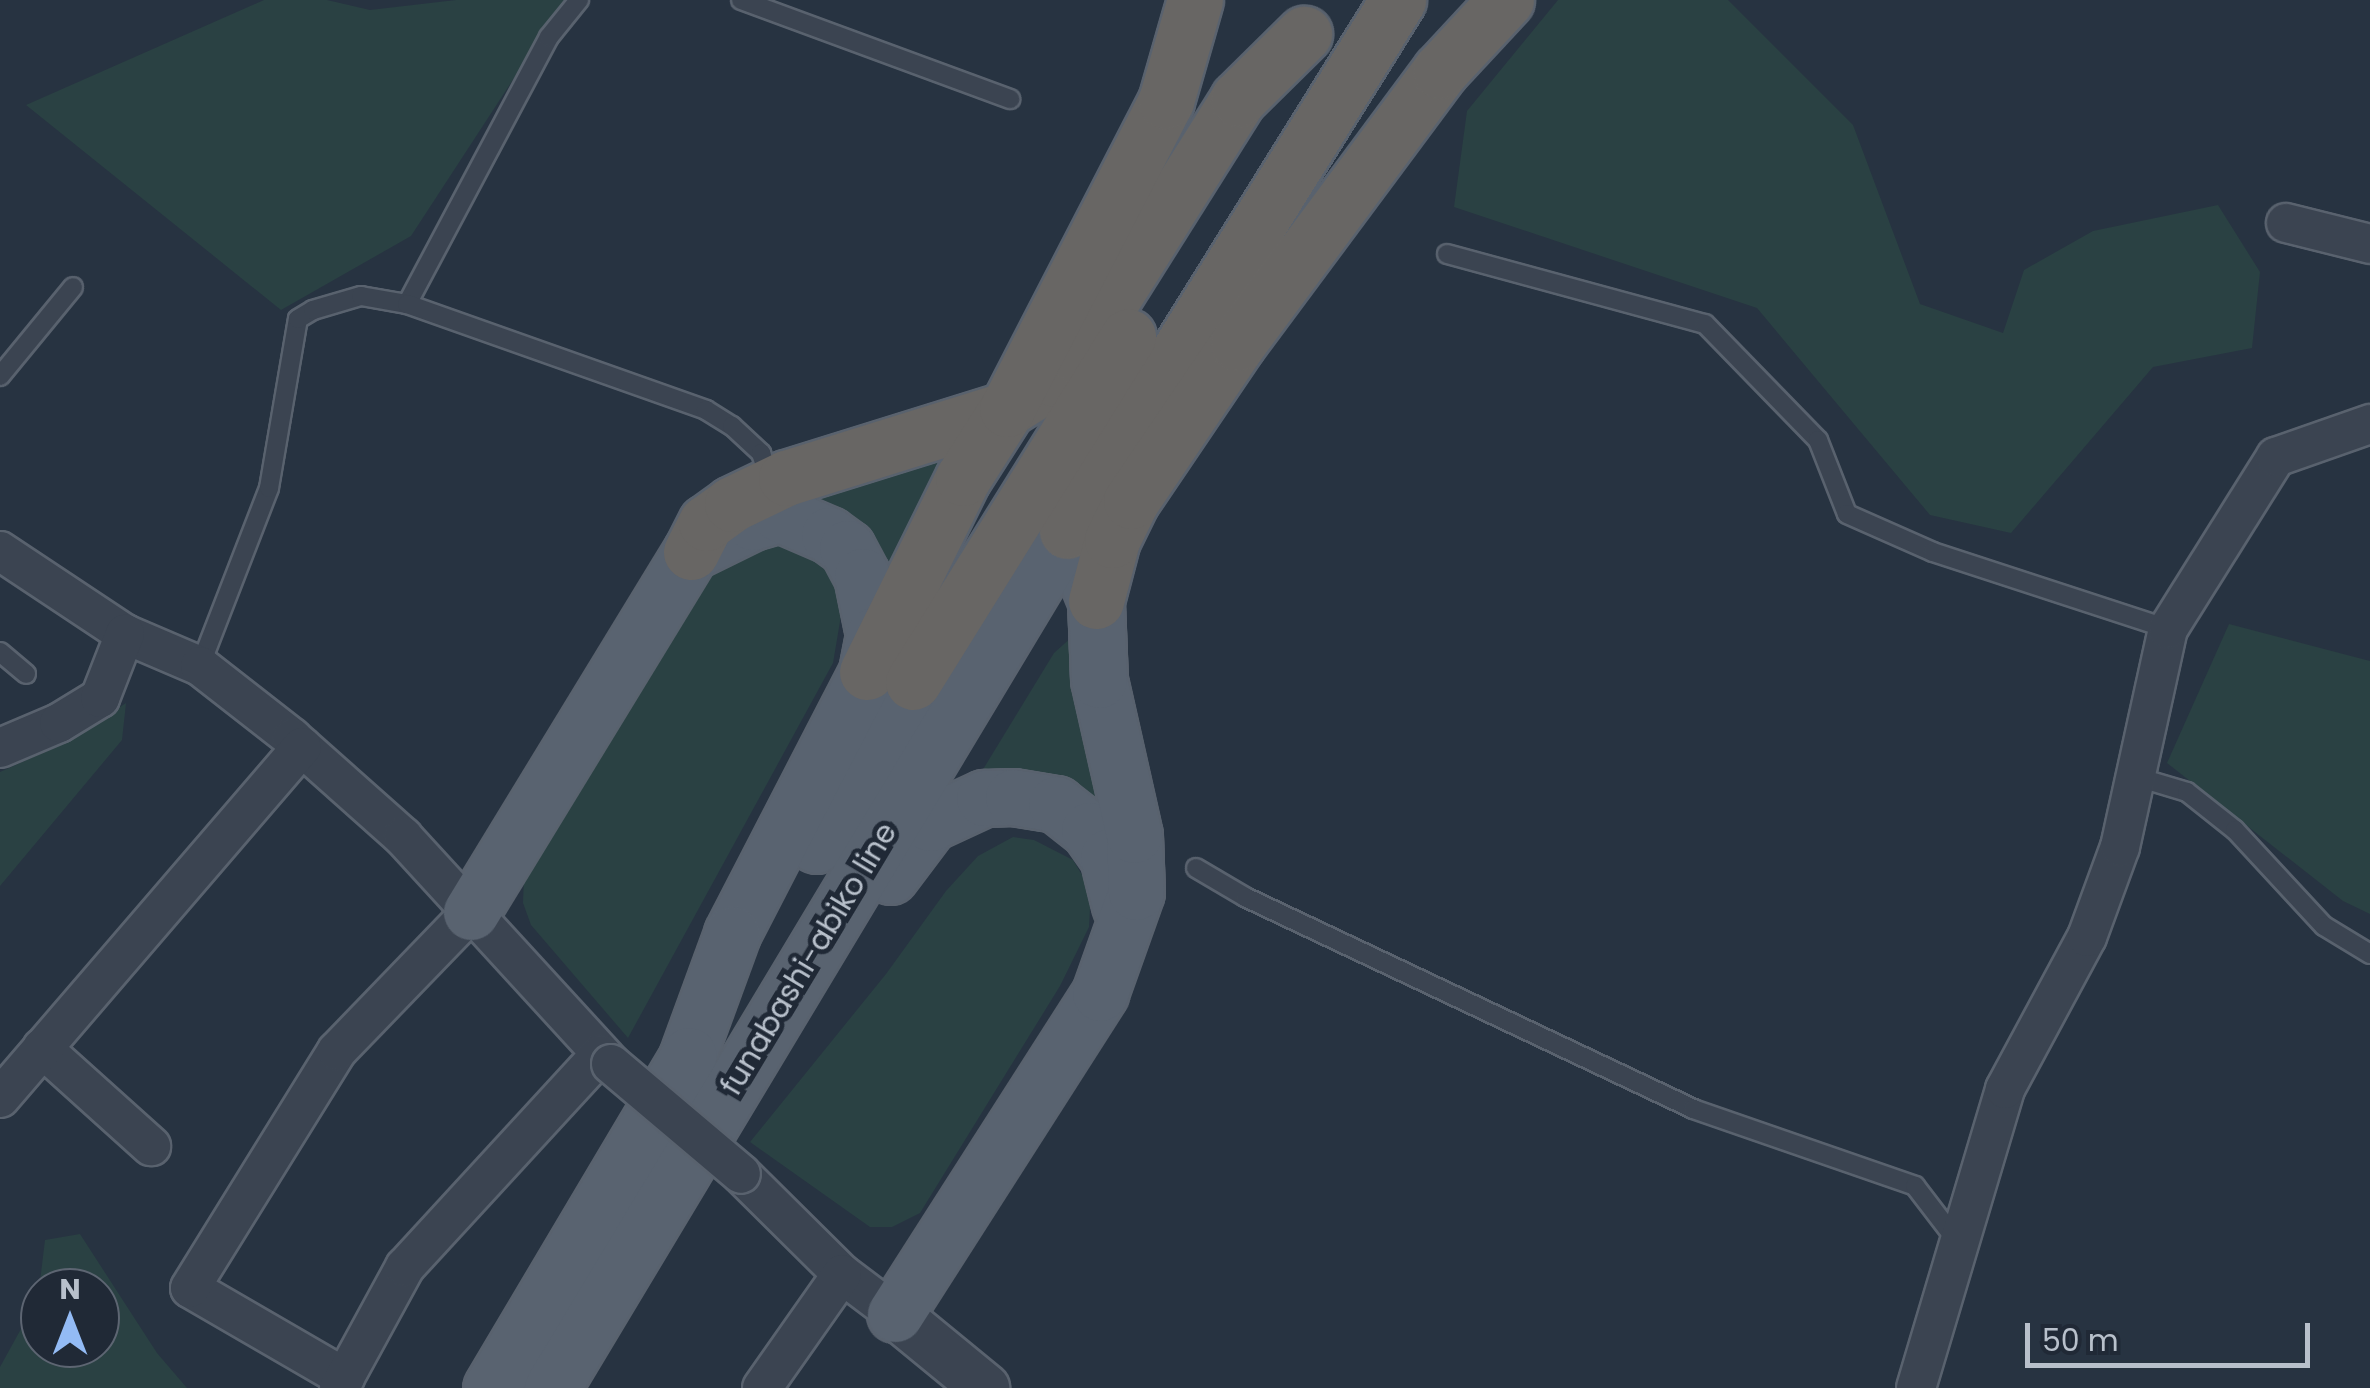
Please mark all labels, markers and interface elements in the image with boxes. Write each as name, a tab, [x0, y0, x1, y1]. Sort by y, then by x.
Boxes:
street label: funabashi-abiko line	[713, 816, 905, 1102]
north arrow	[20, 1268, 120, 1368]
text: N	[59, 1270, 81, 1309]
scale bar	[2030, 1303, 2315, 1365]
text: 50 m	[2042, 1319, 2119, 1362]

